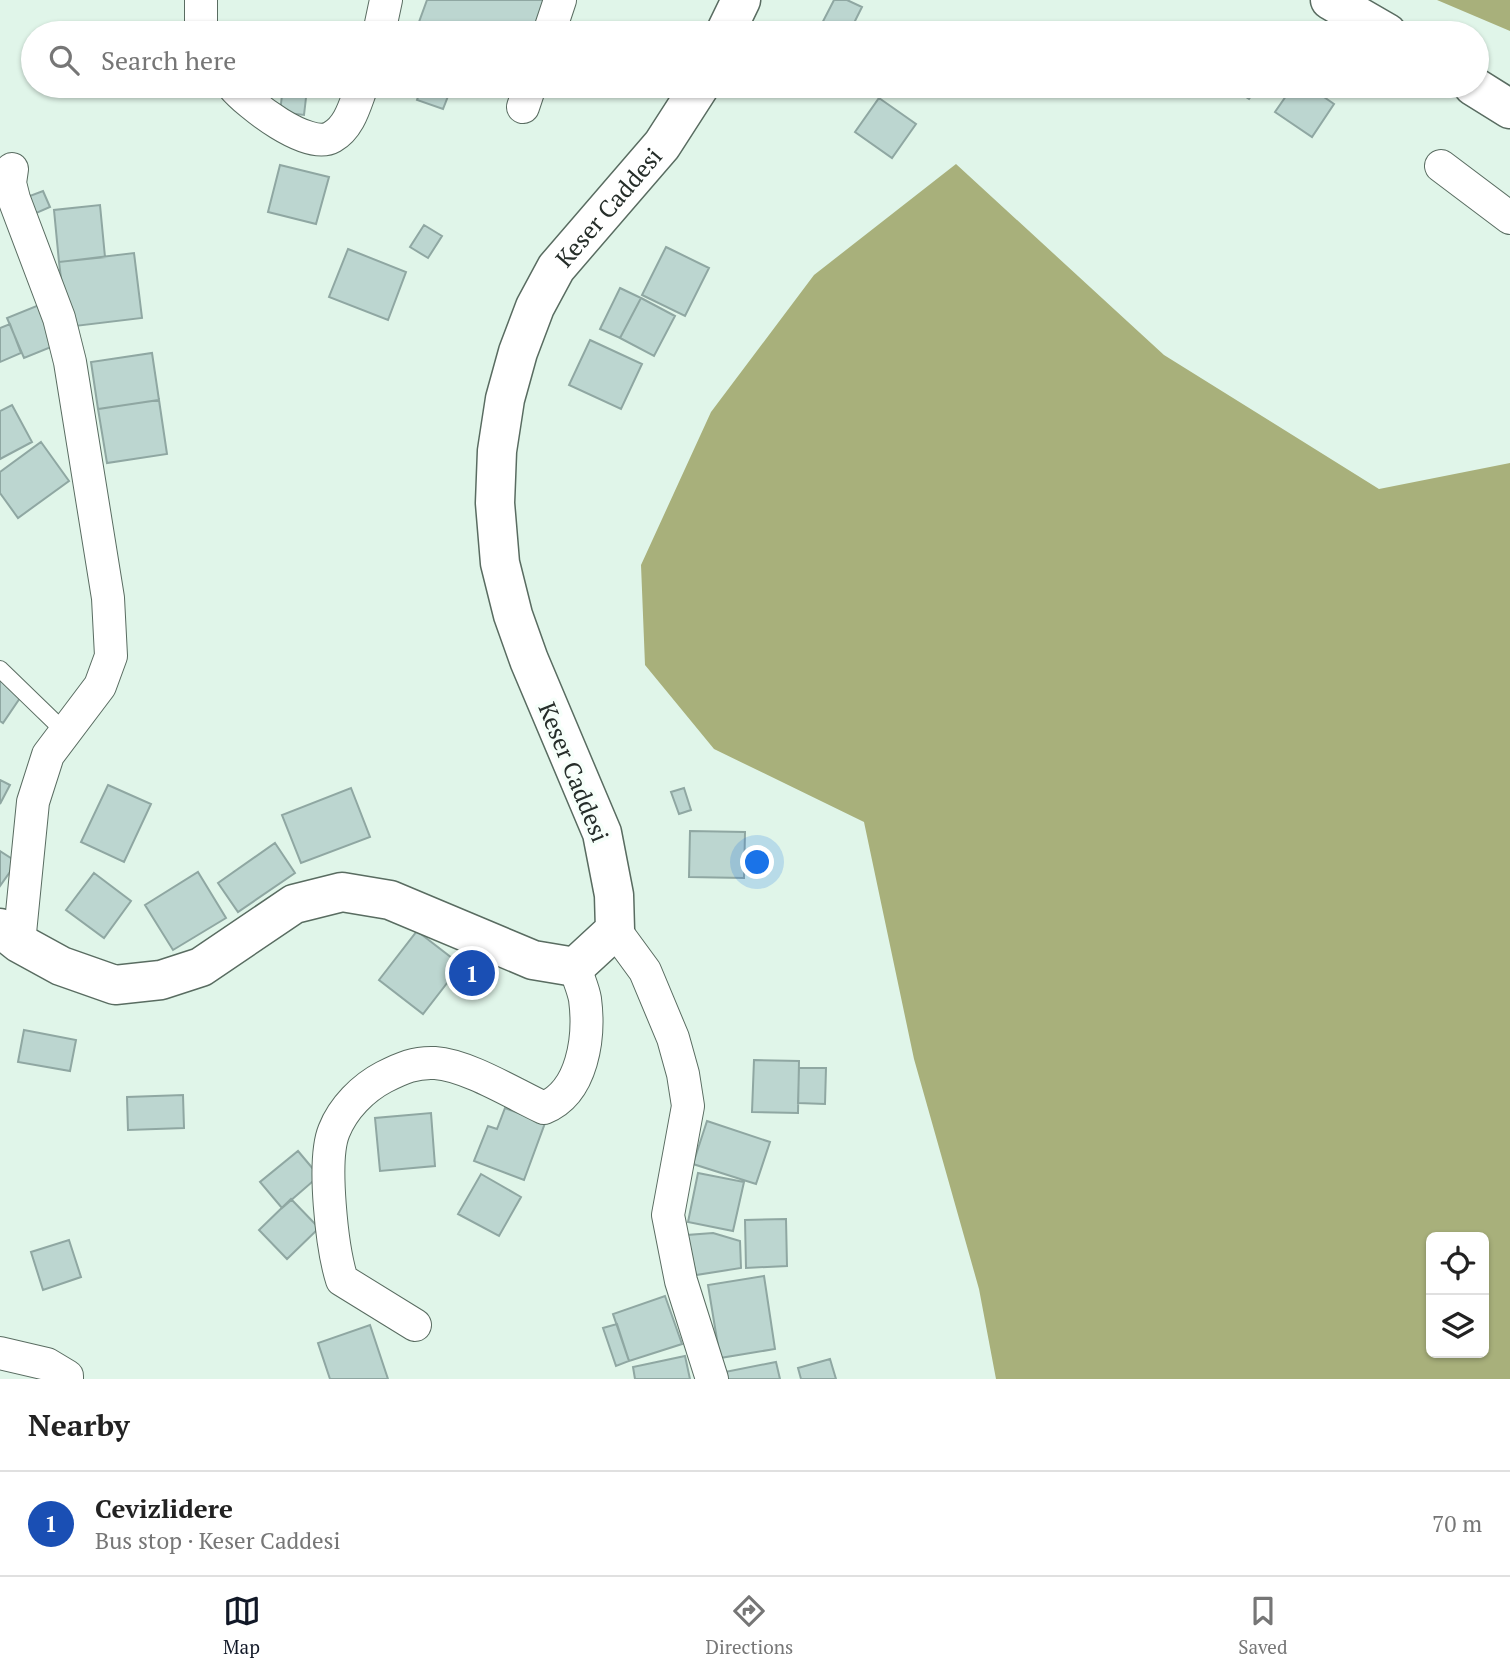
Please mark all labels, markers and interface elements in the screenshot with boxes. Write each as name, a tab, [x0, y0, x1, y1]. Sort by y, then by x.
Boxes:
search box	[21, 21, 1489, 98]
icon: search	[45, 41, 83, 79]
text: Search here	[101, 43, 236, 77]
street label: Keser Caddesi	[548, 141, 669, 274]
street label: Keser Caddesi	[531, 697, 617, 847]
your location	[740, 845, 774, 879]
pin: 1	[449, 947, 495, 999]
map controls	[1426, 1232, 1489, 1358]
button: locate	[1426, 1232, 1489, 1295]
button: layers	[1426, 1295, 1489, 1358]
text: Nearby	[28, 1405, 130, 1445]
text: Cevizlidere	[95, 1491, 233, 1525]
text: 1	[45, 1508, 58, 1539]
text: 70 m	[1432, 1508, 1482, 1539]
text: Bus stop · Keser Caddesi	[95, 1525, 341, 1556]
tab: Map	[223, 1592, 261, 1659]
tab: Directions	[706, 1592, 793, 1659]
tab: Saved	[1238, 1592, 1287, 1659]

